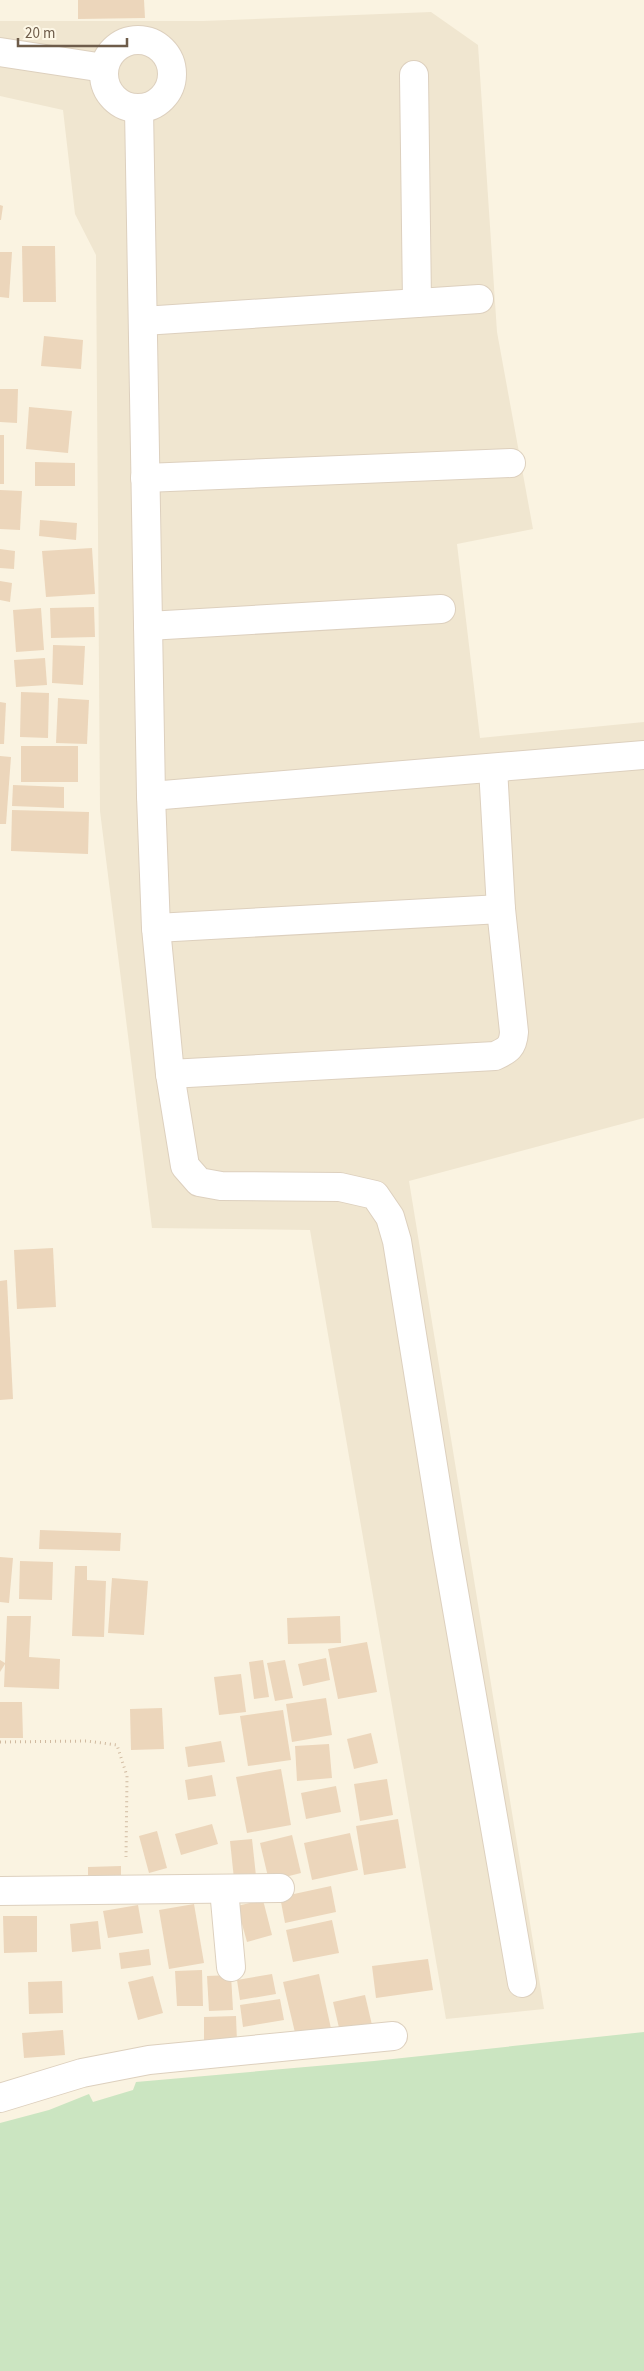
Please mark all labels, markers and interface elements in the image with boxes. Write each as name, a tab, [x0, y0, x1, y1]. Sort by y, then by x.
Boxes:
scale bar	[18, 15, 126, 47]
text: 20 m	[25, 23, 55, 44]

